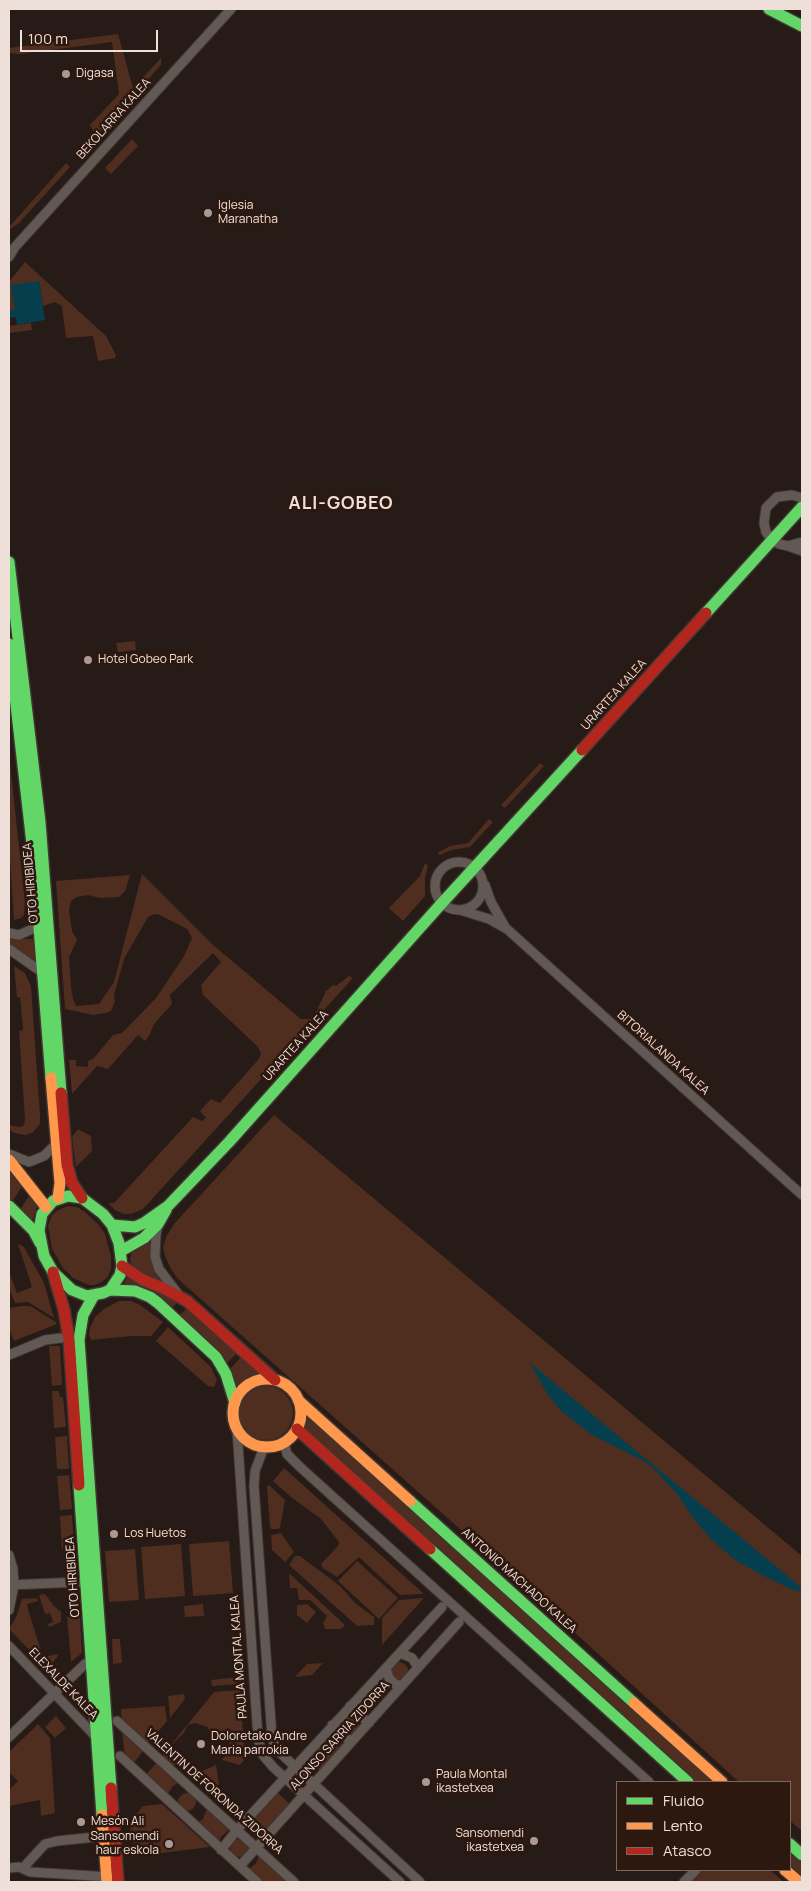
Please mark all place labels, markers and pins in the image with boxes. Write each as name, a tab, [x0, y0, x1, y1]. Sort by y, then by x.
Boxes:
place label: Digasa	[76, 67, 114, 81]
marker: Digasa	[60, 68, 72, 80]
place label: Iglesia Maranatha	[218, 199, 278, 227]
marker: Iglesia Maranatha	[202, 207, 214, 219]
place label: Hotel Gobeo Park	[98, 653, 193, 667]
marker: Hotel Gobeo Park	[82, 654, 94, 666]
place label: Los Huetos	[124, 1527, 186, 1541]
marker: Los Huetos	[108, 1528, 120, 1540]
place label: Doloretako Andre Maria parrokia	[211, 1730, 307, 1758]
marker: Doloretako Andre Maria parrokia	[195, 1738, 207, 1750]
place label: Paula Montal ikastetxea	[436, 1768, 507, 1796]
marker: Paula Montal ikastetxea	[420, 1776, 432, 1788]
place label: Mesón Ali	[91, 1815, 144, 1829]
marker: Mesón Ali	[75, 1816, 87, 1828]
place label: Sansomendi ikastetxea	[455, 1827, 524, 1855]
place label: Sansomendi haur eskola	[90, 1830, 159, 1858]
marker: Sansomendi ikastetxea	[528, 1835, 540, 1847]
marker: Sansomendi haur eskola	[163, 1838, 175, 1850]

